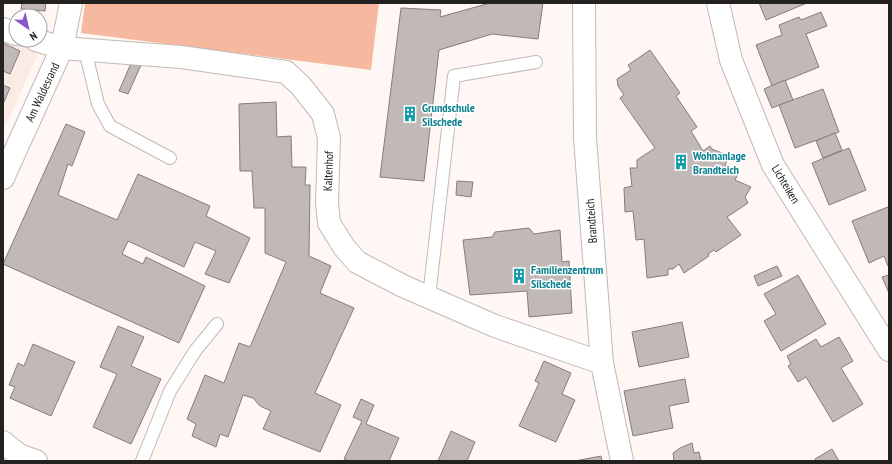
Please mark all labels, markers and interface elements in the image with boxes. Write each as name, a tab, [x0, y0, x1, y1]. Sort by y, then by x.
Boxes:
north arrow	[8, 8, 48, 48]
text: N	[27, 29, 40, 44]
street label: Am Waldesrand	[22, 60, 62, 124]
place label: Grundschule Silschede	[422, 100, 475, 129]
building icon: Grundschule Silschede	[401, 105, 419, 123]
place label: Wohnanlage Brandteich	[692, 148, 746, 177]
street label: Kaltenhof	[320, 150, 336, 191]
building icon: Wohnanlage Brandteich	[672, 153, 690, 171]
street label: Lichteiken	[769, 162, 803, 206]
street label: Brandteich	[582, 198, 600, 244]
place label: Familienzentrum Silschede	[531, 262, 603, 291]
building icon: Familienzentrum Silschede	[510, 267, 528, 285]

